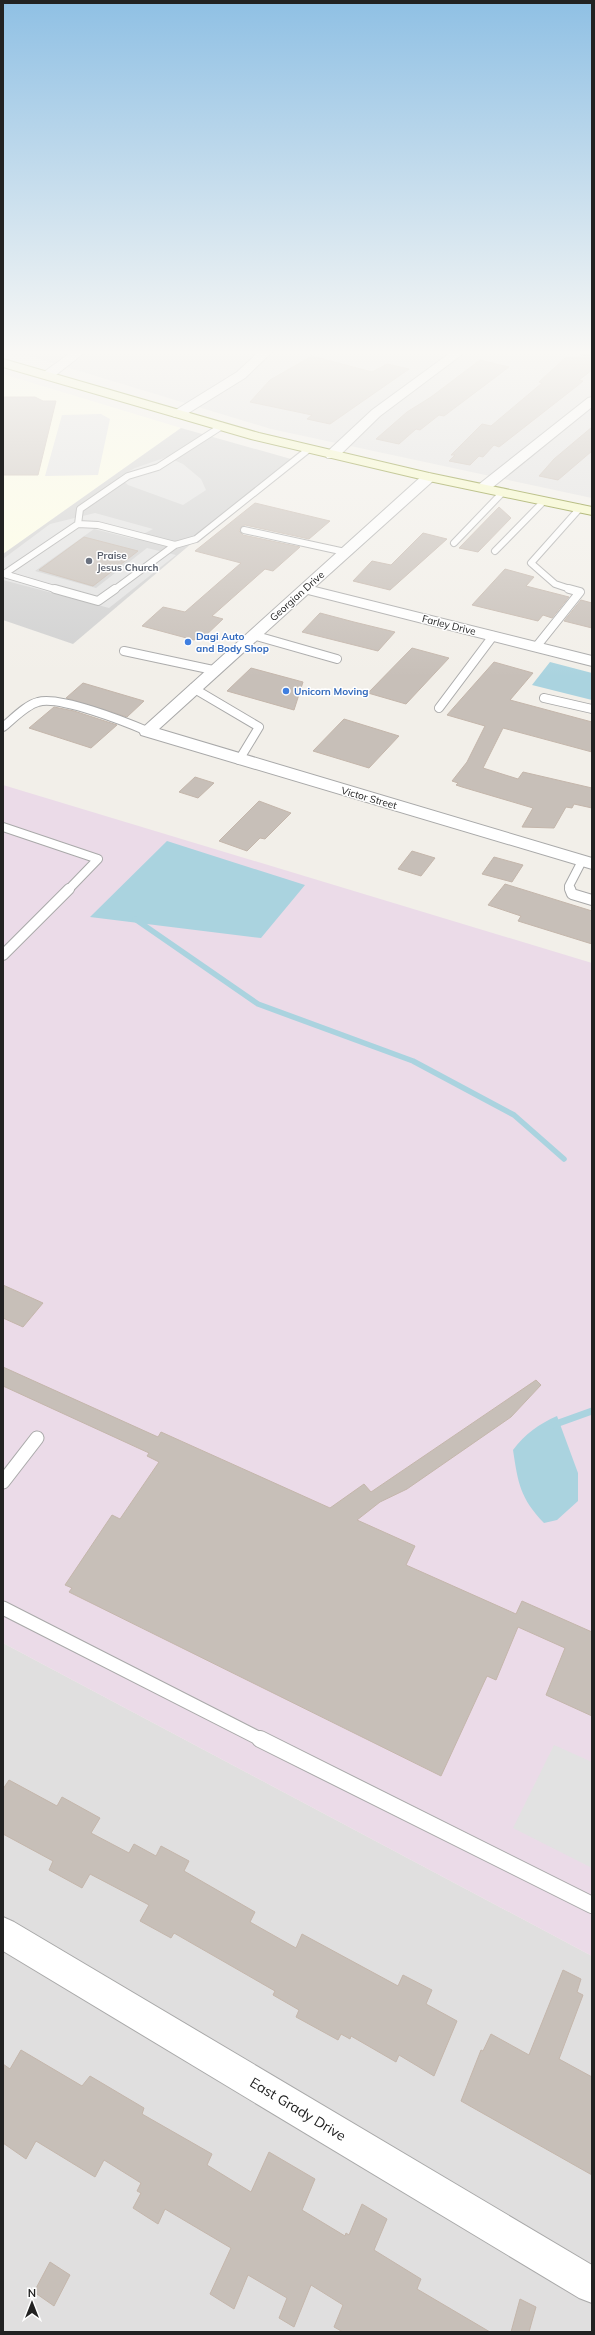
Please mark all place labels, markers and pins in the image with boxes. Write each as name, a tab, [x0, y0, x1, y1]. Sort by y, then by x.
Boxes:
place label: Praise Jesus Church	[97, 549, 159, 574]
marker: Praise Jesus Church	[84, 556, 94, 566]
place label: Dagi Auto and Body Shop	[196, 630, 269, 655]
marker: Dagi Auto and Body Shop	[183, 637, 193, 647]
place label: Unicorn Moving	[294, 685, 368, 698]
marker: Unicorn Moving	[281, 686, 291, 696]

